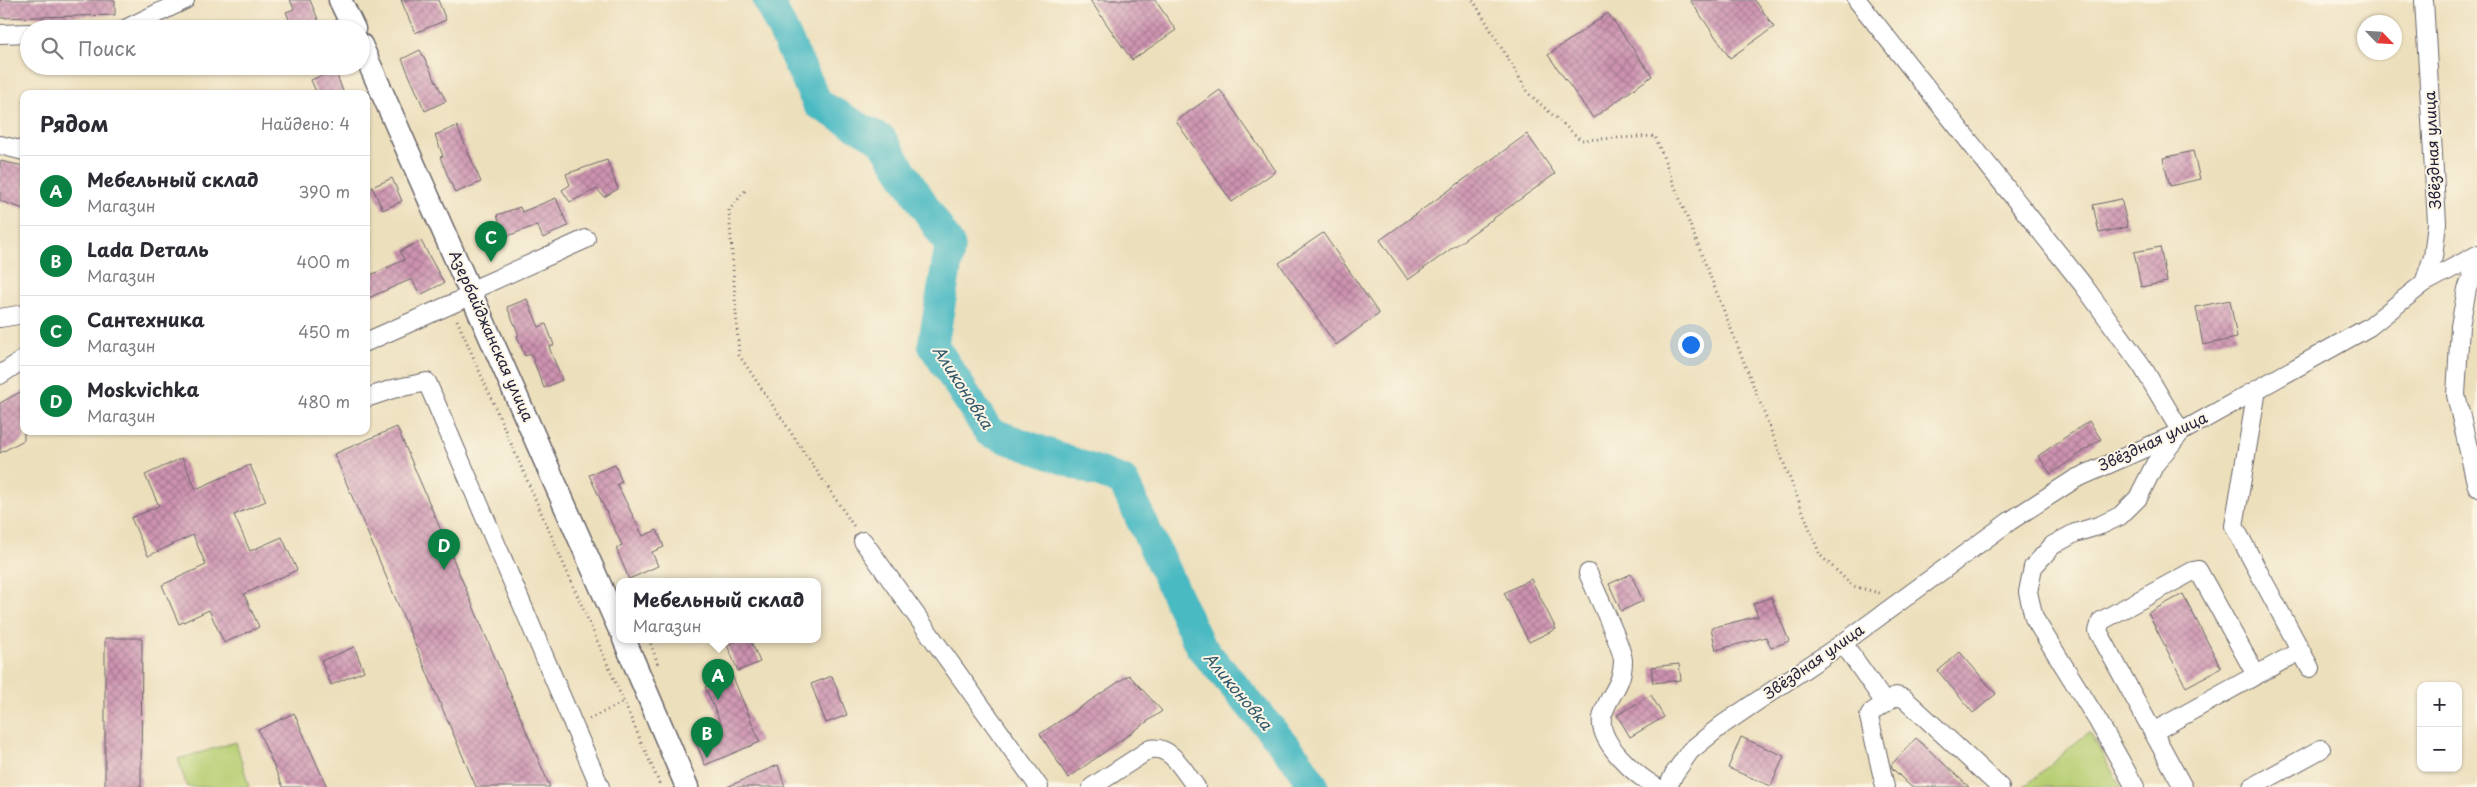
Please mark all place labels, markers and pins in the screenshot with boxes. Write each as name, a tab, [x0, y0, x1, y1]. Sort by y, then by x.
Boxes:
pin: C	[475, 221, 507, 262]
pin: D	[428, 529, 460, 570]
pin: A	[702, 659, 734, 700]
pin: B	[691, 717, 723, 758]

